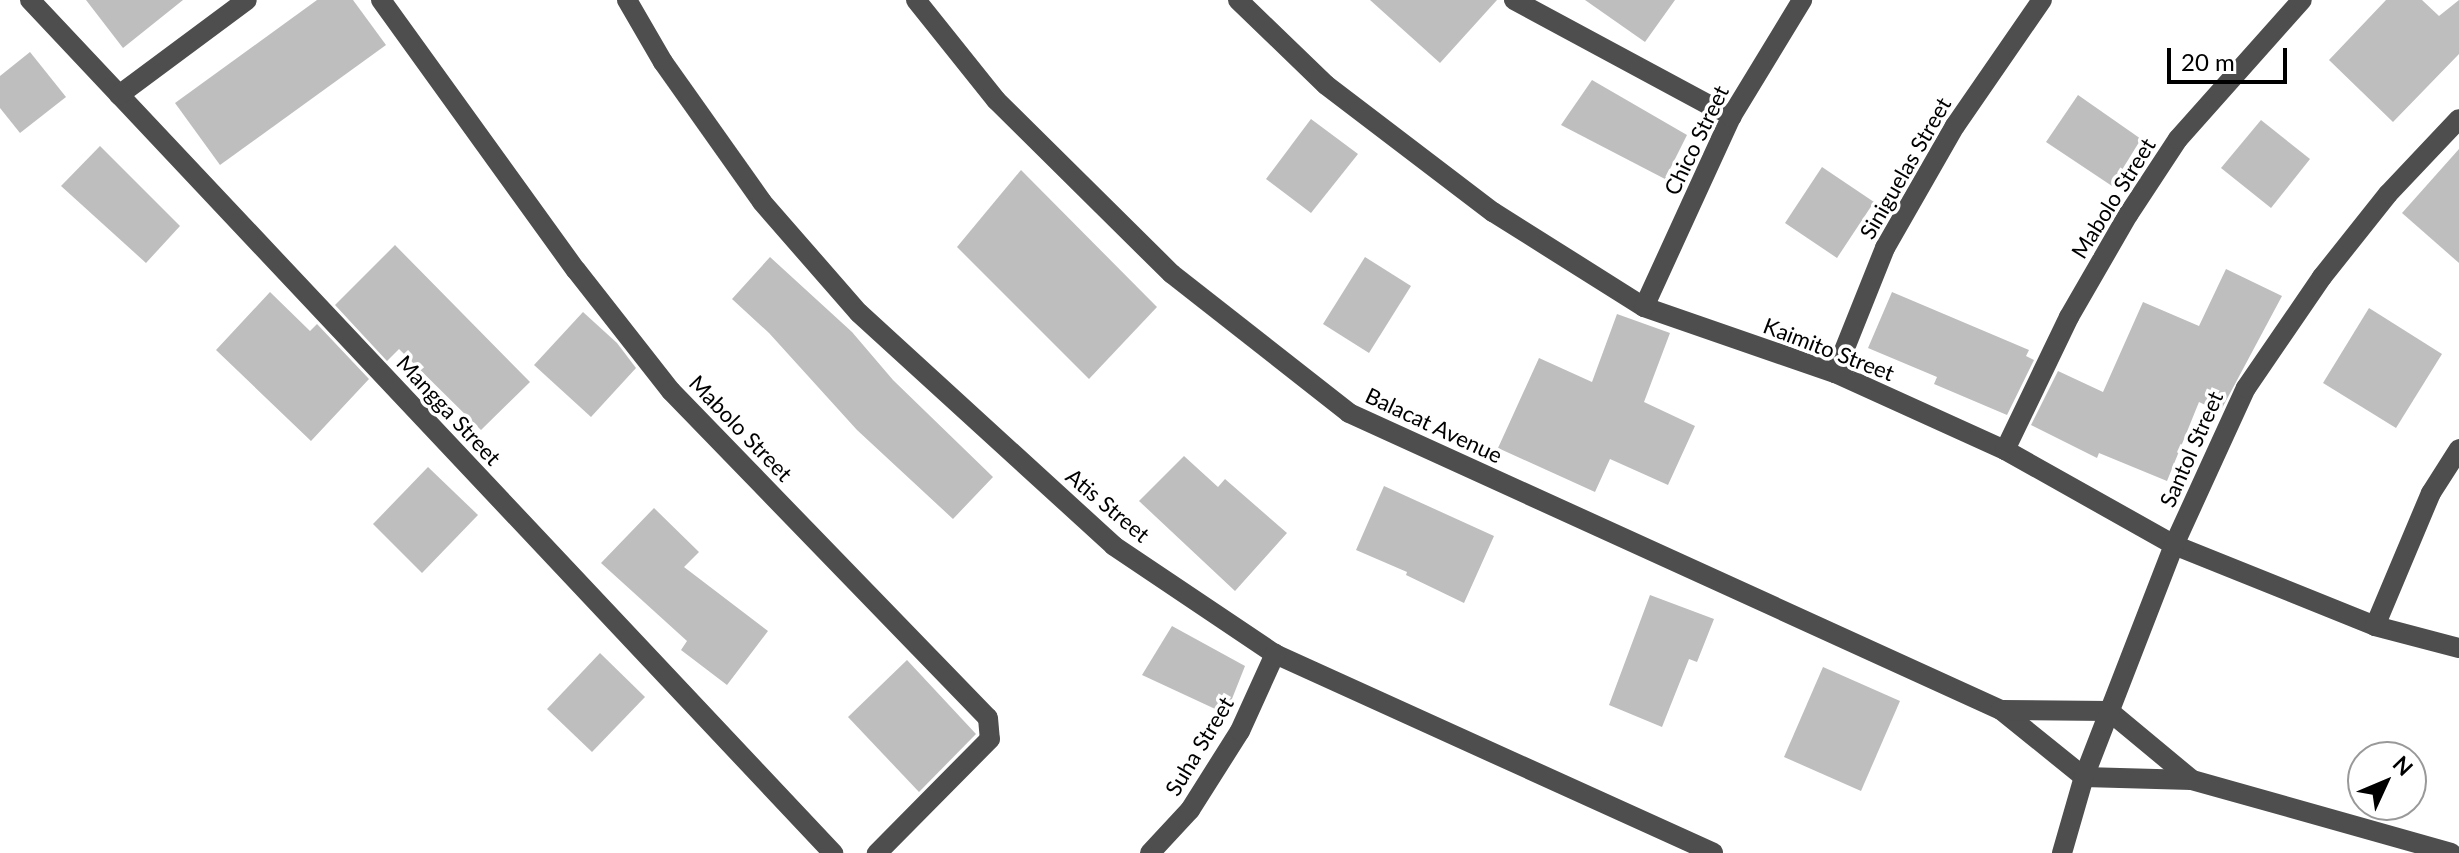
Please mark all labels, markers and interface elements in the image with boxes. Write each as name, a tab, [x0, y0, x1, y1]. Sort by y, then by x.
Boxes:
scale bar	[2171, 32, 2291, 82]
text: 20 m	[2181, 47, 2235, 76]
street label: Chico Street	[1658, 81, 1734, 199]
street label: Siniguelas Street	[1854, 92, 1956, 244]
street label: Mabolo Street	[2065, 133, 2161, 263]
street label: Kaimito Street	[1760, 312, 1898, 386]
street label: Mangga Street	[391, 350, 507, 470]
street label: Mabolo Street	[684, 370, 798, 486]
street label: Balacat Avenue	[1361, 382, 1507, 468]
street label: Santol Street	[2154, 387, 2228, 511]
street label: Atis Street	[1061, 462, 1155, 548]
street label: Suha Street	[1159, 692, 1239, 800]
north arrow	[2347, 741, 2427, 821]
text: N	[2388, 750, 2419, 781]

